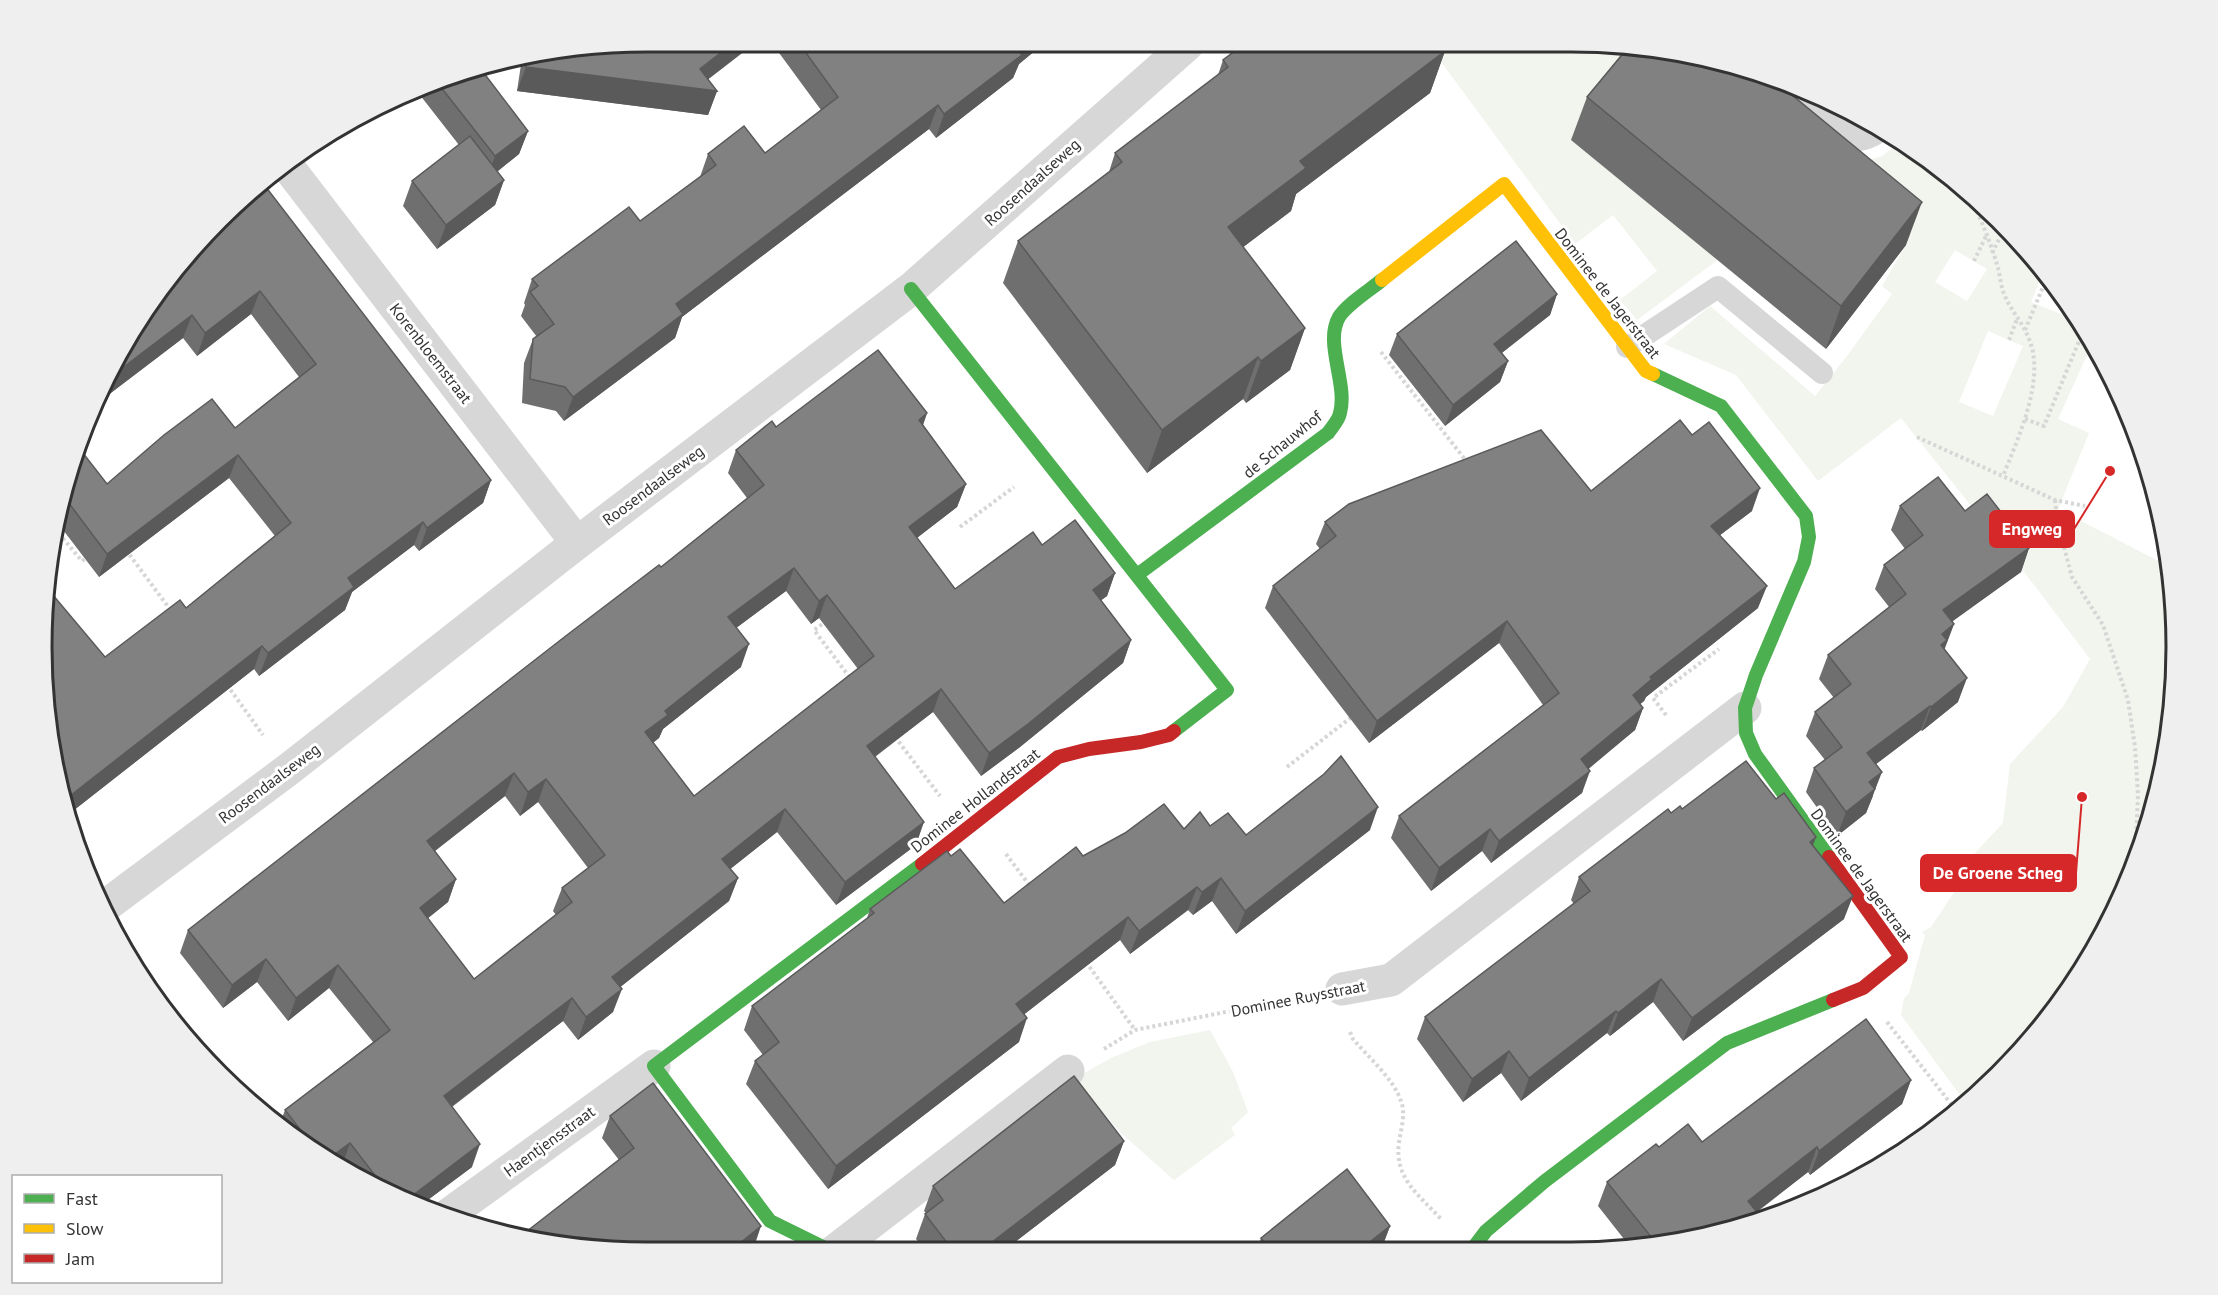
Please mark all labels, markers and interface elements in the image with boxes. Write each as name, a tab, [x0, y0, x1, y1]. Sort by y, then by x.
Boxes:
street label: Roosendaalseweg	[980, 134, 1084, 230]
street label: Dominee de Jagerstraat	[1551, 224, 1666, 363]
street label: Korenbloemstraat	[386, 299, 477, 408]
street label: de Schauwhof	[1238, 405, 1326, 482]
street label: Roosendaalseweg	[598, 440, 708, 530]
callout: Engweg	[1990, 511, 2074, 547]
text: Engweg	[2002, 517, 2062, 540]
street label: Roosendaalseweg	[214, 738, 324, 828]
street label: Dominee Hollandstraat	[906, 743, 1044, 857]
street label: Dominee de Jagerstraat	[1807, 804, 1917, 946]
callout: De Groene Scheg	[1921, 855, 2076, 891]
text: De Groene Scheg	[1933, 861, 2063, 884]
street label: Dominee Ruysstraat	[1229, 975, 1367, 1021]
street label: Haentjensstraat	[500, 1101, 599, 1181]
legend	[12, 1175, 222, 1283]
text: Fast	[66, 1187, 98, 1210]
text: Slow	[66, 1217, 104, 1240]
text: Jam	[65, 1247, 95, 1270]

